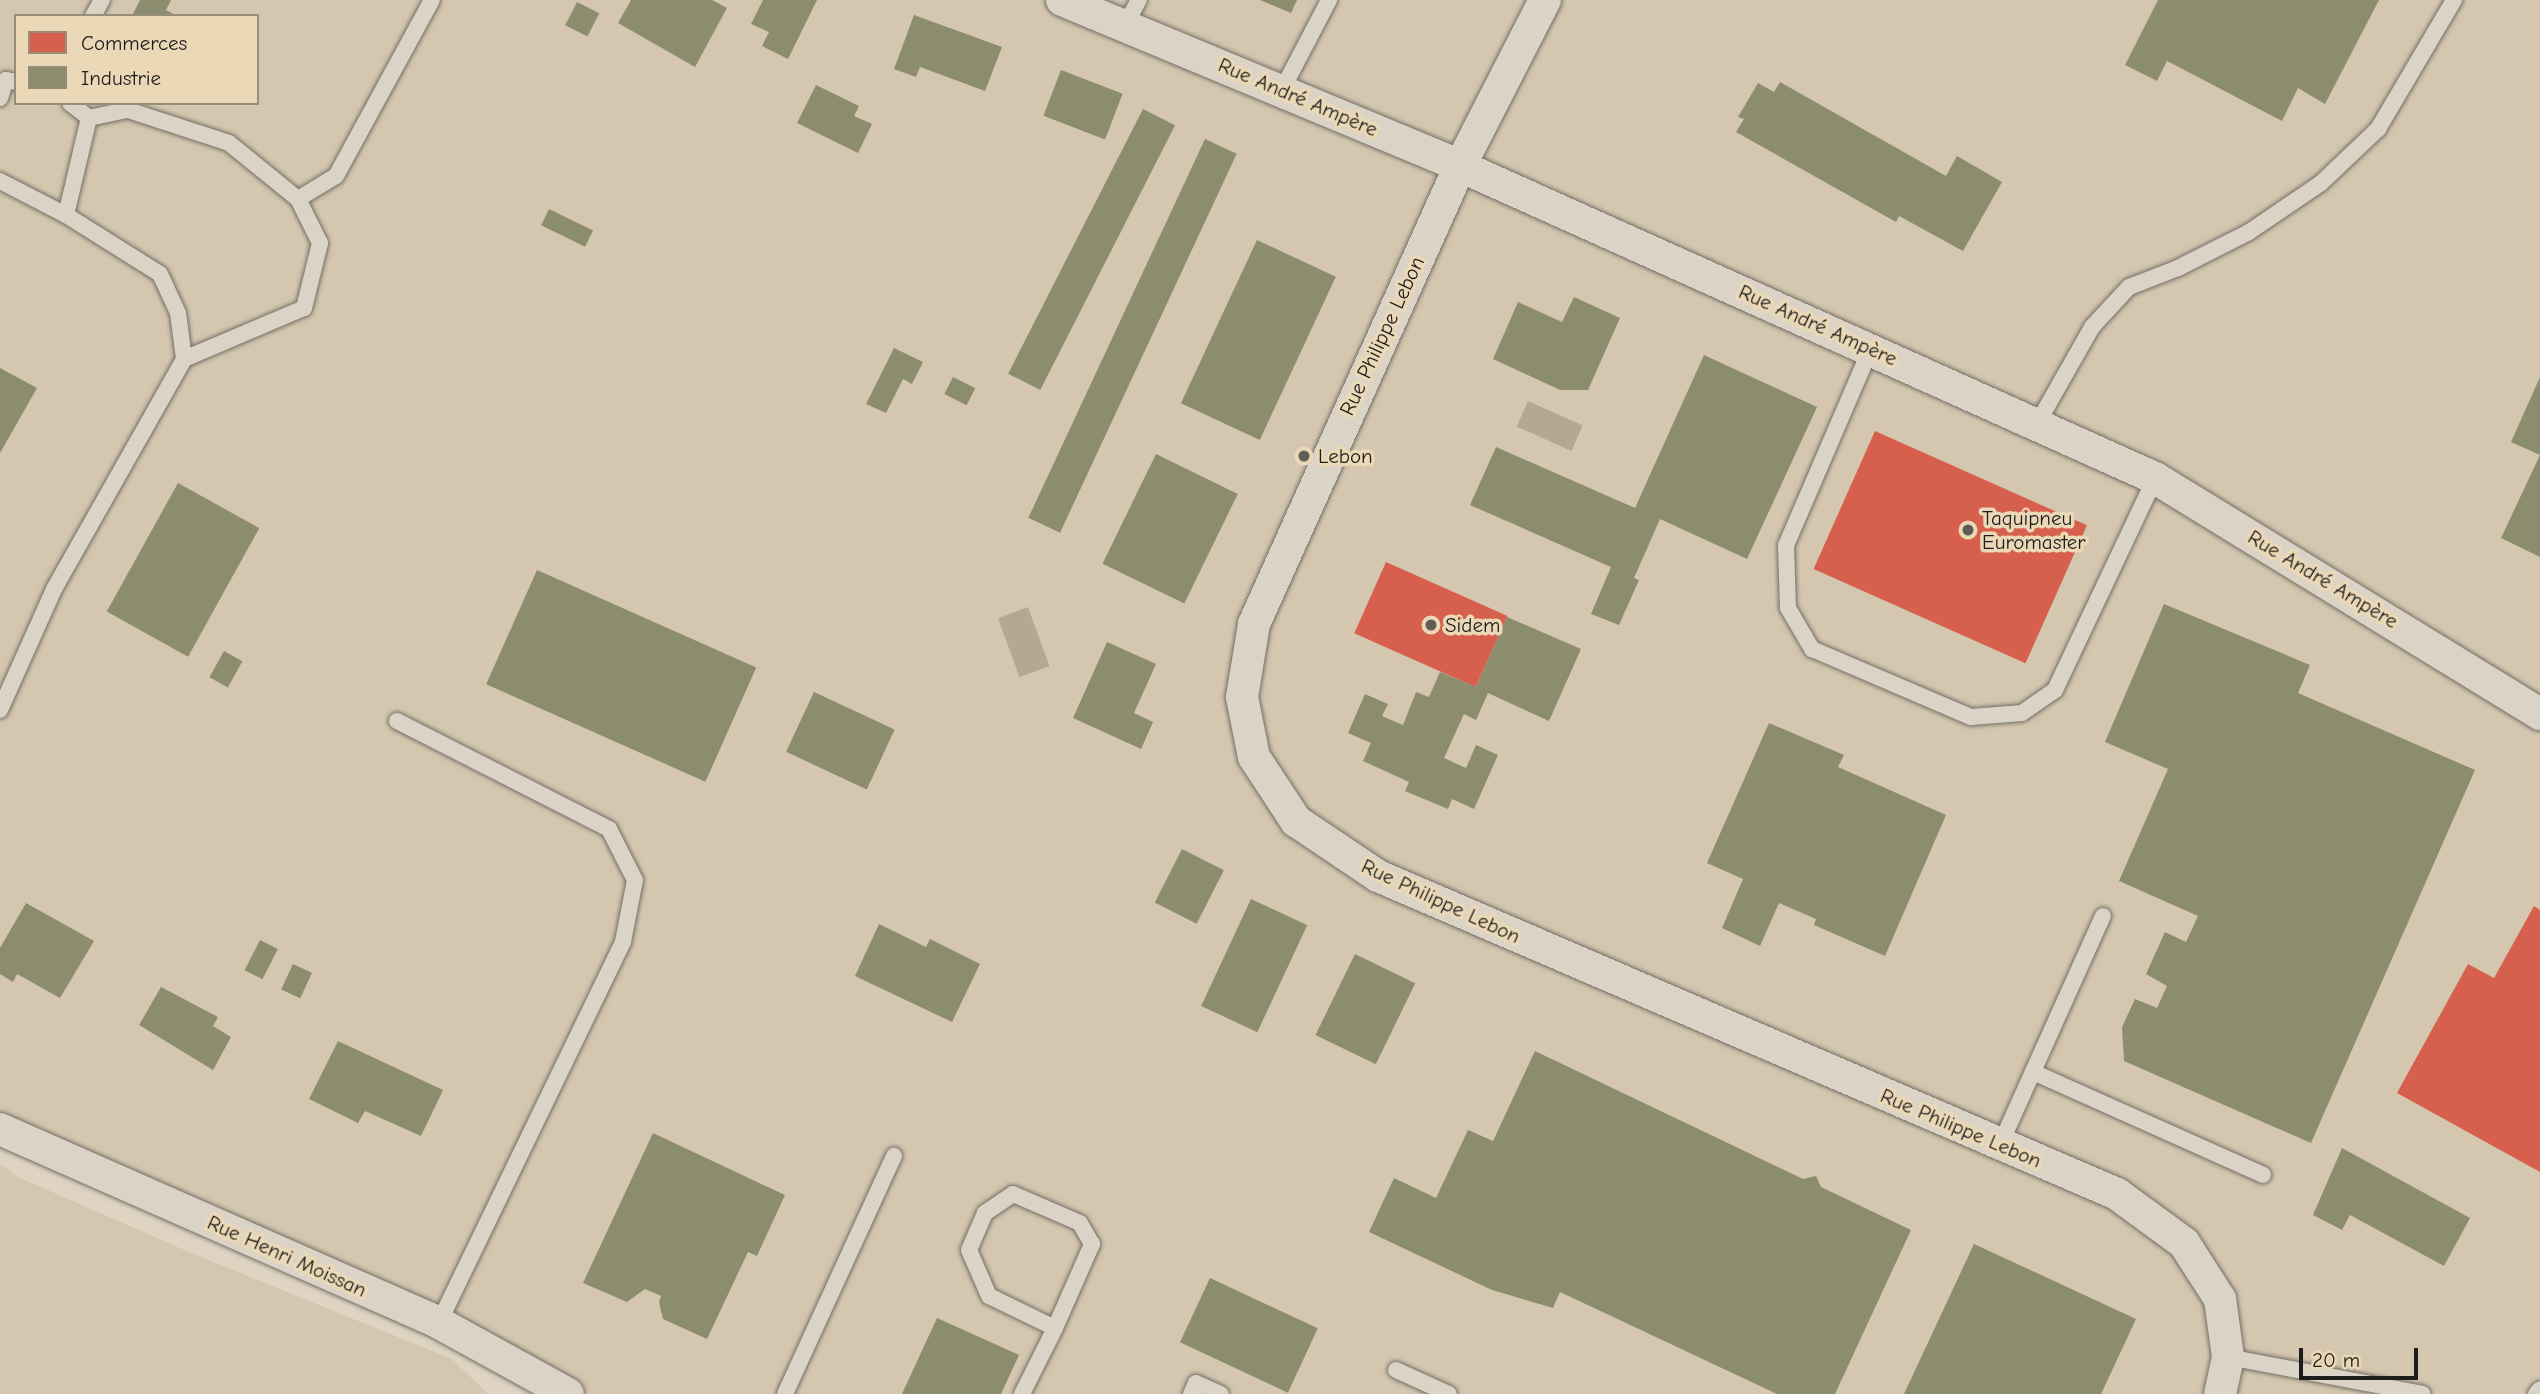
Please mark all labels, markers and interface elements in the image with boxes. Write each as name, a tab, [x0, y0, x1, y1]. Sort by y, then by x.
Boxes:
legend	[14, 14, 259, 105]
text: Commerces	[81, 31, 187, 55]
street label: Rue André Ampère	[1215, 52, 1381, 142]
text: Industrie	[81, 66, 161, 90]
street label: Rue Philippe Lebon	[1334, 253, 1430, 419]
street label: Rue André Ampère	[1735, 279, 1901, 371]
place label: Lebon	[1318, 443, 1373, 469]
marker: Lebon	[1296, 448, 1312, 464]
place label: Taquipneu Euromaster	[1982, 505, 2086, 555]
marker: Taquipneu Euromaster	[1960, 522, 1976, 538]
street label: Rue André Ampère	[2243, 524, 2403, 634]
place label: Sidem	[1445, 612, 1500, 638]
marker: Sidem	[1423, 617, 1439, 633]
street label: Rue Philippe Lebon	[1358, 853, 1524, 949]
street label: Rue Philippe Lebon	[1877, 1083, 2045, 1173]
street label: Rue Henri Moissan	[204, 1210, 370, 1302]
scale bar	[2302, 1334, 2421, 1378]
text: 20 m	[2312, 1348, 2360, 1372]

